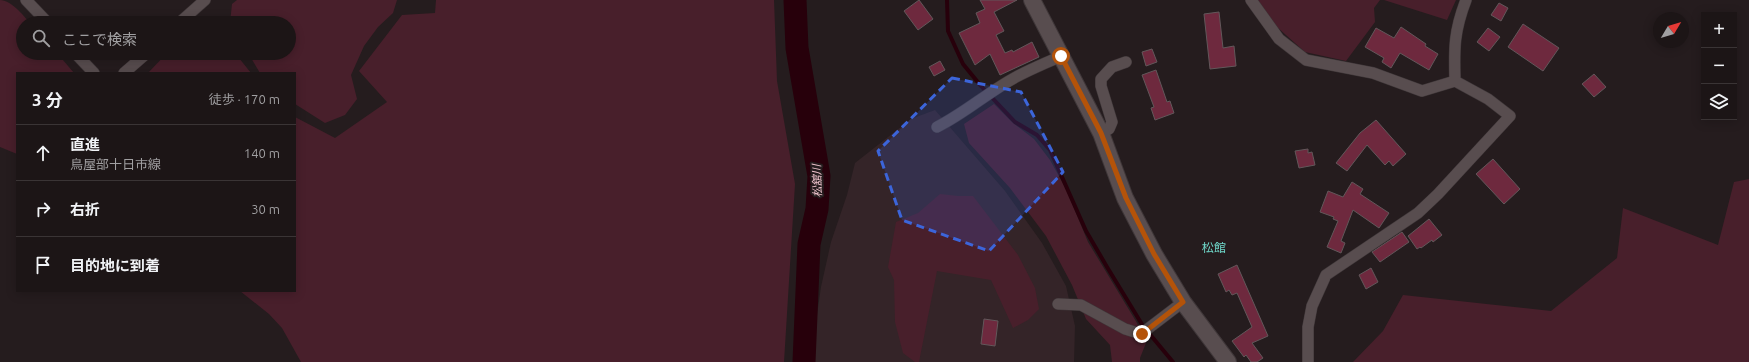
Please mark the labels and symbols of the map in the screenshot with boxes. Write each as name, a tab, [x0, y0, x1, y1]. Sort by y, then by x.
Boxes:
north arrow	[1653, 12, 1689, 48]
route start	[1052, 47, 1070, 65]
water label: 松舘川	[810, 163, 824, 198]
district label: 松館	[1202, 241, 1226, 254]
route end	[1133, 325, 1151, 343]

